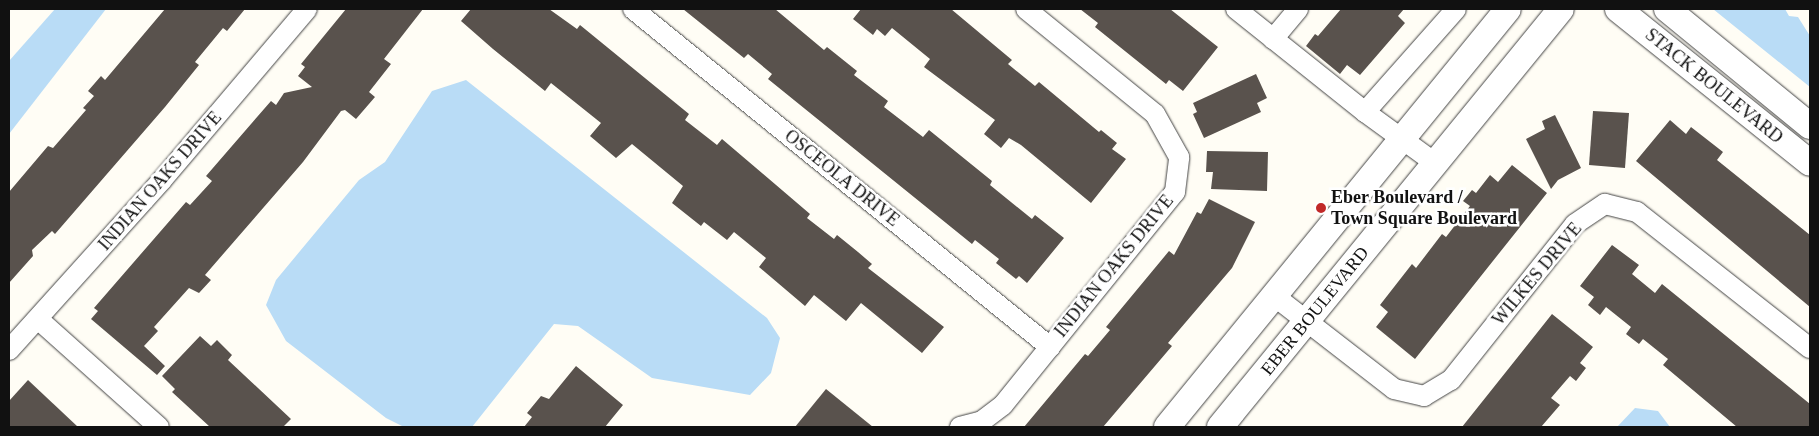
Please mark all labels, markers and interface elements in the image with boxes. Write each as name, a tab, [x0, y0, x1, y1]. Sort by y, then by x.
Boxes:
street label: STACK BOULEVARD	[1641, 24, 1787, 148]
street label: INDIAN OAKS DRIVE	[94, 107, 226, 255]
street label: OSCEOLA DRIVE	[780, 125, 904, 231]
place label: Eber Boulevard / Town Square Boulevard	[1331, 187, 1517, 230]
street label: INDIAN OAKS DRIVE	[1050, 190, 1178, 342]
marker: Eber Boulevard / Town Square Boulevard	[1315, 202, 1327, 214]
street label: WILKES DRIVE	[1488, 218, 1586, 330]
street label: EBER BOULEVARD	[1257, 242, 1373, 380]

